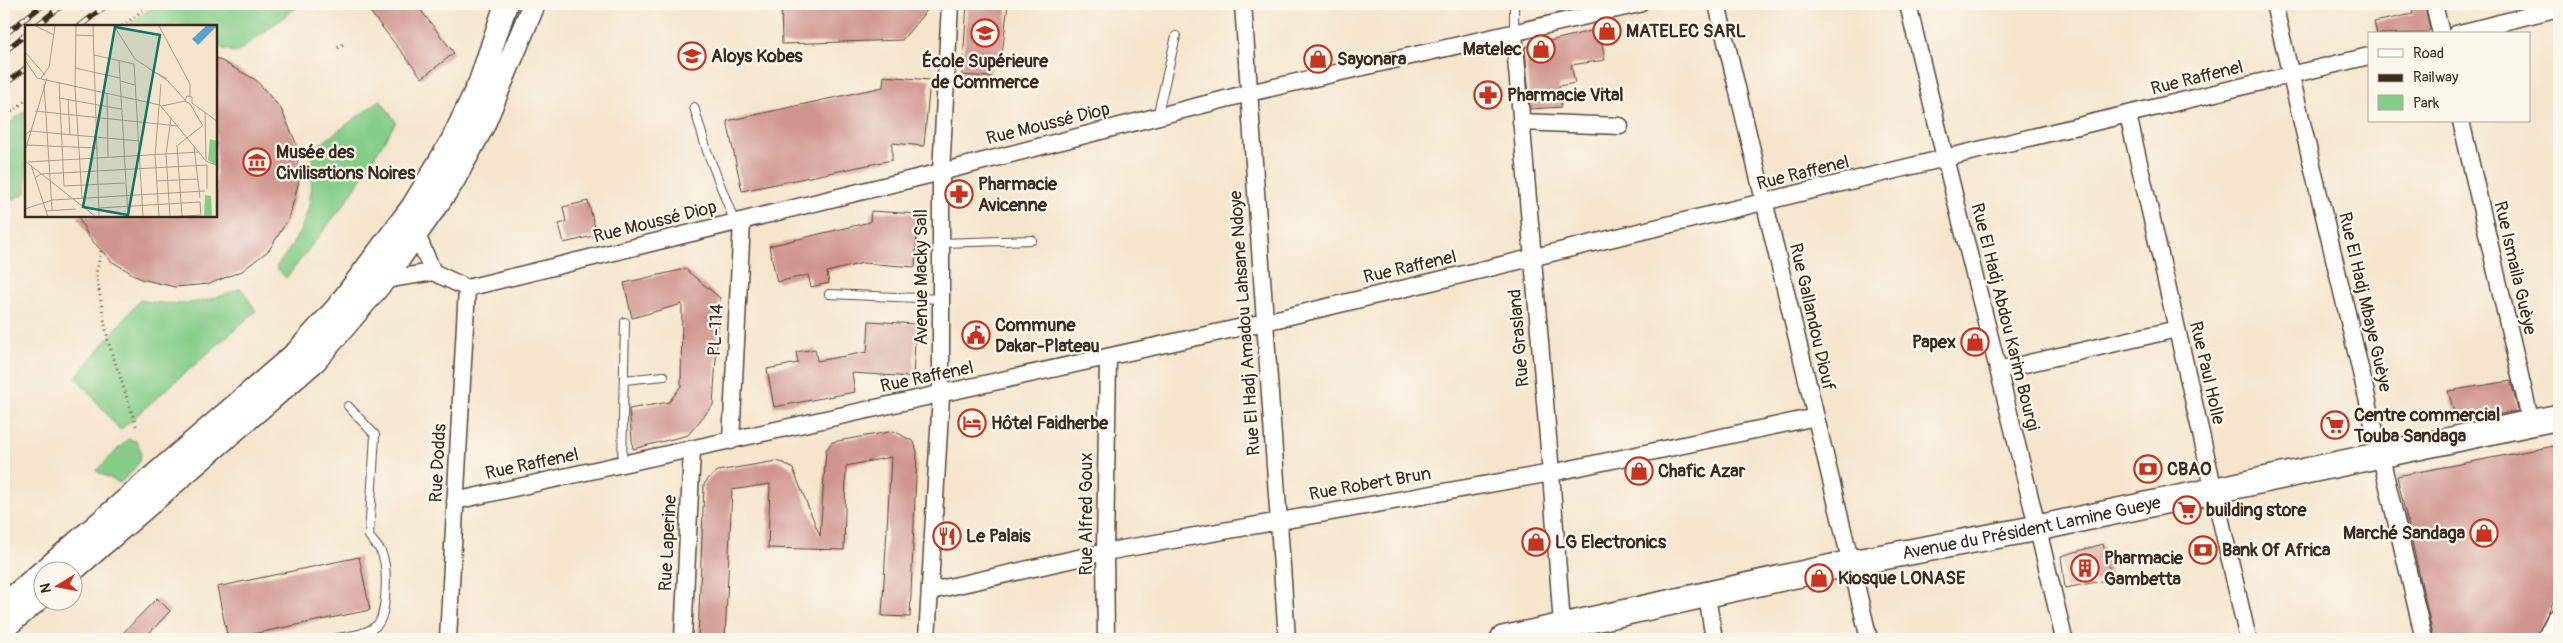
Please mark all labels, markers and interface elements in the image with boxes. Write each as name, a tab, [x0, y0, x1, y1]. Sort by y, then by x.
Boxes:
shop icon: MATELEC SARL	[1592, 16, 1622, 46]
school or university icon: École Supérieure de Commerce	[970, 18, 1000, 48]
place label: MATELEC SARL	[1626, 20, 1746, 43]
inset map	[25, 25, 218, 218]
legend	[2368, 32, 2530, 122]
shop icon: Matelec	[1526, 34, 1556, 64]
place label: Matelec	[1463, 38, 1522, 61]
school or university icon: Aloys Kobes	[677, 41, 707, 71]
shop icon: Sayonara	[1303, 44, 1333, 74]
text: Road	[2413, 44, 2444, 63]
place label: Aloys Kobes	[711, 45, 804, 68]
place label: Sayonara	[1337, 48, 1407, 71]
place label: École Supérieure de Commerce	[922, 50, 1049, 94]
street label: Rue Raffenel	[2148, 55, 2246, 101]
text: Railway	[2413, 68, 2459, 87]
pharmacy icon: Pharmacie Vital	[1473, 80, 1503, 110]
place label: Pharmacie Vital	[1507, 84, 1624, 107]
text: Park	[2413, 94, 2440, 113]
street label: Rue Moussé Diop	[984, 98, 1112, 150]
place label: Musée des Civilisations Noires	[276, 141, 416, 185]
museum icon: Musée des Civilisations Noires	[242, 147, 272, 177]
street label: Rue Raffenel	[1754, 150, 1852, 196]
place label: Pharmacie Avicenne	[978, 173, 1058, 217]
pharmacy icon: Pharmacie Avicenne	[944, 179, 974, 209]
street label: Rue El Hadj Amadou Lahsane Ndoye	[1224, 190, 1266, 456]
street label: Rue Moussé Diop	[591, 196, 719, 248]
street label: Rue Ismaila Guèye	[2488, 199, 2542, 337]
street label: Rue El Hadj Abdou Karim Bourgi	[1966, 201, 2044, 433]
street label: Avenue Macky Sall	[910, 209, 933, 345]
street label: Rue El Hadj Mbaye Guèye	[2333, 210, 2397, 394]
street label: Rue Gallandou Diouf	[1784, 241, 1840, 394]
street label: Rue Raffenel	[1361, 245, 1459, 289]
street label: Rue Grasland	[1503, 288, 1535, 388]
street label: PL-114	[703, 303, 729, 357]
place label: Commune Dakar-Plateau	[995, 314, 1100, 358]
street label: Rue Paul Holle	[2184, 319, 2230, 427]
public building icon: Commune Dakar-Plateau	[961, 320, 991, 350]
shop icon: Papex	[1960, 327, 1990, 357]
place label: Papex	[1912, 331, 1956, 354]
street label: Rue Raffenel	[878, 356, 976, 398]
place label: Centre commercial Touba Sandaga	[2353, 404, 2500, 448]
hotel icon: Hôtel Faidherbe	[957, 408, 987, 438]
supermarket icon: Centre commercial Touba Sandaga	[2320, 410, 2350, 440]
place label: Hôtel Faidherbe	[991, 412, 1109, 435]
street label: Rue Dodds	[424, 423, 452, 503]
street label: Rue Raffenel	[483, 443, 581, 485]
street label: Rue Alfred Goux	[1075, 453, 1098, 575]
bank icon: CBAO	[2133, 454, 2163, 484]
shop icon: Chafic Azar	[1624, 456, 1654, 486]
place label: CBAO	[2167, 458, 2212, 481]
place label: Chafic Azar	[1658, 460, 1746, 483]
street label: Rue Robert Brun	[1307, 462, 1433, 506]
street label: Avenue du Président Lamine Gueye	[1900, 491, 2163, 565]
street label: Rue Laperine	[654, 494, 682, 592]
supermarket icon: building store	[2172, 495, 2202, 525]
place label: building store	[2206, 499, 2307, 522]
shop icon: Marché Sandaga	[2469, 518, 2499, 548]
restaurant icon: Le Palais	[932, 521, 962, 551]
place label: Marché Sandaga	[2343, 522, 2466, 545]
place label: Le Palais	[966, 525, 1031, 548]
shop icon: LG Electronics	[1521, 527, 1551, 557]
place label: LG Electronics	[1555, 531, 1667, 554]
bank icon: Bank Of Africa	[2188, 535, 2218, 565]
place label: Bank Of Africa	[2222, 539, 2331, 562]
place label: Pharmacie Gambetta	[2104, 547, 2184, 591]
building icon: Pharmacie Gambetta	[2070, 553, 2100, 583]
north arrow	[32, 560, 82, 610]
shop icon: Kiosque LONASE	[1804, 563, 1834, 593]
place label: Kiosque LONASE	[1838, 567, 1966, 590]
text: N	[36, 582, 55, 594]

